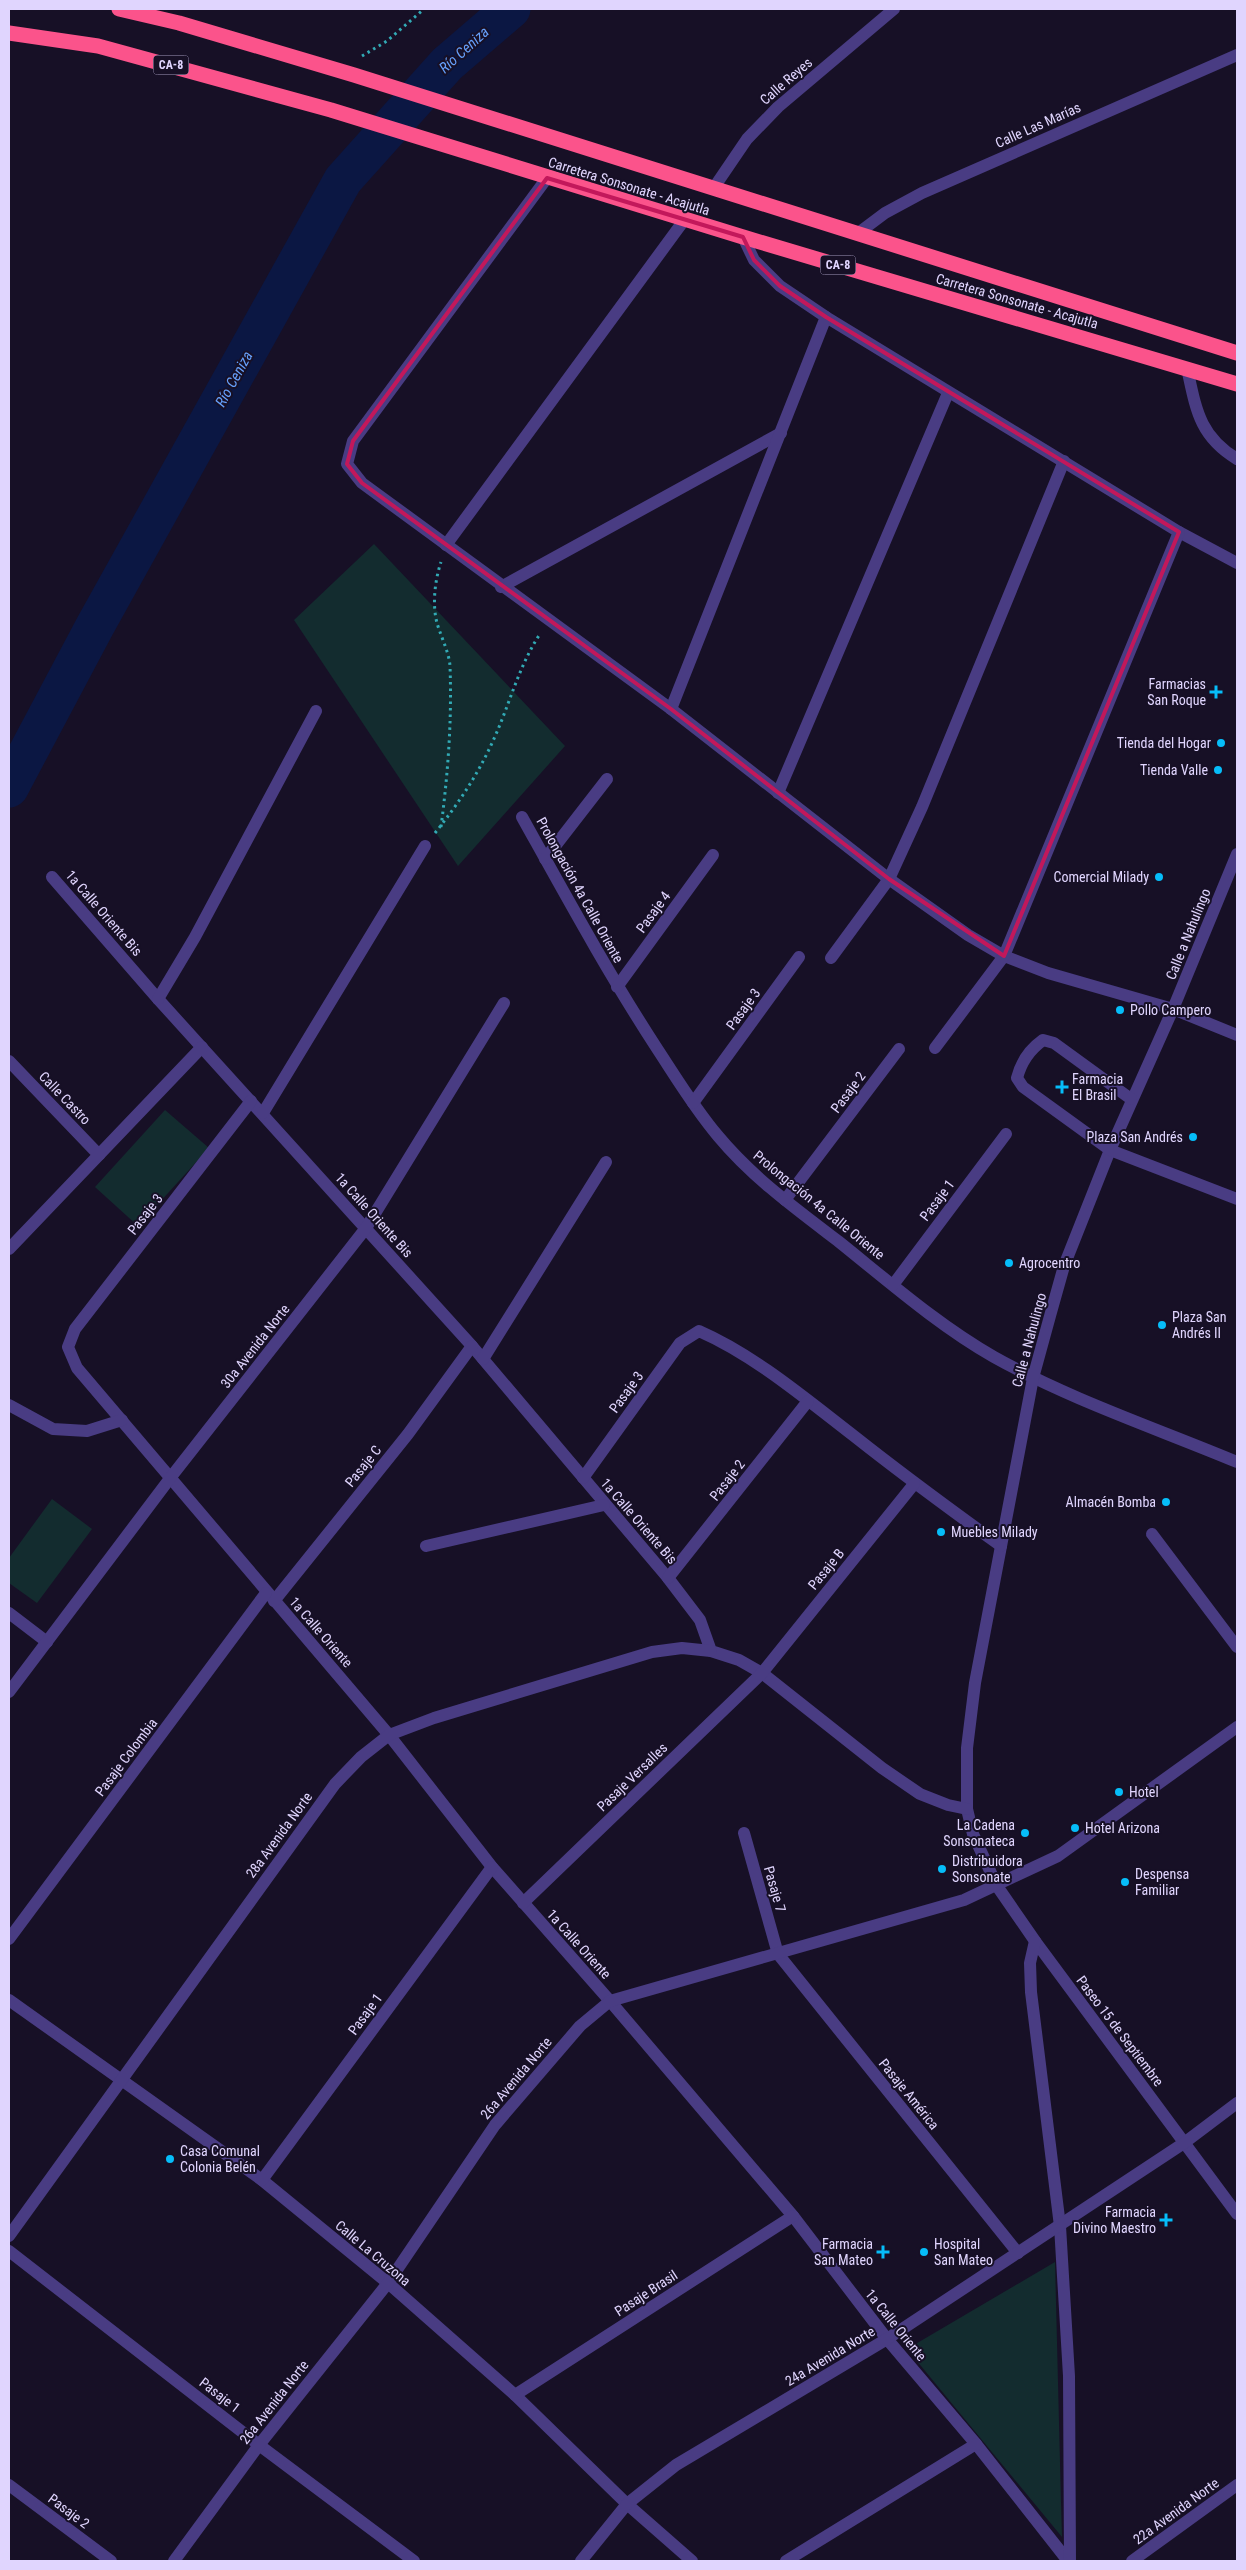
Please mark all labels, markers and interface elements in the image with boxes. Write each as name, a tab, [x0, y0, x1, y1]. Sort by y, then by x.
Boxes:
water label: Río Ceniza	[435, 23, 493, 77]
street label: Calle Reyes	[757, 54, 815, 108]
road number: CA-8	[154, 56, 188, 74]
street label: Calle Las Marías	[993, 99, 1083, 151]
street label: Carretera Sonsonate - Acajutla	[546, 154, 712, 218]
road number: CA-8	[820, 256, 856, 274]
street label: Carretera Sonsonate - Acajutla	[934, 270, 1100, 332]
water label: Río Ceniza	[211, 348, 257, 410]
place label: Farmacias San Roque	[1147, 676, 1206, 708]
marker: Farmacias San Roque	[1210, 686, 1222, 698]
place label: Tienda del Hogar	[1117, 735, 1211, 751]
marker: Tienda del Hogar	[1215, 737, 1227, 749]
place label: Tienda Valle	[1140, 762, 1208, 778]
marker: Tienda Valle	[1212, 764, 1224, 776]
street label: Prolongación 4a Calle Oriente	[533, 814, 627, 966]
street label: 1a Calle Oriente Bis	[63, 867, 145, 959]
place label: Comercial Milady	[1054, 869, 1149, 885]
marker: Comercial Milady	[1153, 871, 1165, 883]
street label: Calle a Nahulingo	[1162, 886, 1214, 982]
street label: Pasaje 4	[633, 888, 673, 936]
street label: Pasaje 3	[723, 985, 763, 1033]
place label: Pollo Campero	[1130, 1002, 1211, 1018]
marker: Pollo Campero	[1114, 1004, 1126, 1016]
street label: Calle Castro	[36, 1068, 94, 1128]
street label: Pasaje 2	[827, 1068, 869, 1116]
place label: Farmacia El Brasil	[1072, 1071, 1123, 1103]
marker: Farmacia El Brasil	[1056, 1081, 1068, 1093]
place label: Plaza San Andrés	[1086, 1129, 1183, 1145]
marker: Plaza San Andrés	[1187, 1131, 1199, 1143]
street label: Prolongación 4a Calle Oriente	[750, 1147, 888, 1263]
street label: 1a Calle Oriente Bis	[332, 1169, 416, 1261]
street label: Pasaje 1	[916, 1176, 958, 1224]
street label: Pasaje 3	[124, 1190, 166, 1238]
place label: Agrocentro	[1019, 1255, 1080, 1271]
marker: Agrocentro	[1003, 1257, 1015, 1269]
street label: Calle a Nahulingo	[1009, 1291, 1049, 1389]
street label: 30a Avenida Norte	[217, 1301, 293, 1391]
place label: Plaza San Andrés II	[1172, 1309, 1227, 1341]
marker: Plaza San Andrés II	[1156, 1319, 1168, 1331]
street label: Pasaje 3	[606, 1368, 646, 1416]
street label: Pasaje C	[342, 1442, 384, 1490]
street label: Pasaje 2	[706, 1456, 748, 1504]
street label: 1a Calle Oriente Bis	[598, 1475, 680, 1567]
place label: Almacén Bomba	[1066, 1494, 1156, 1510]
marker: Almacén Bomba	[1160, 1496, 1172, 1508]
place label: Muebles Milady	[951, 1524, 1038, 1540]
marker: Muebles Milady	[935, 1526, 947, 1538]
street label: Pasaje B	[805, 1545, 847, 1593]
street label: 1a Calle Oriente	[286, 1594, 356, 1671]
street label: Pasaje Colombia	[92, 1715, 160, 1799]
street label: Pasaje Versalles	[594, 1740, 670, 1814]
place label: Hotel	[1129, 1784, 1159, 1800]
marker: Hotel	[1113, 1786, 1125, 1798]
street label: 28a Avenida Norte	[243, 1789, 316, 1881]
place label: La Cadena Sonsonateca	[943, 1817, 1015, 1849]
place label: Hotel Arizona	[1085, 1820, 1160, 1836]
marker: Hotel Arizona	[1069, 1822, 1081, 1834]
marker: La Cadena Sonsonateca	[1019, 1827, 1031, 1839]
place label: Distribuidora Sonsonate	[952, 1853, 1023, 1885]
marker: Distribuidora Sonsonate	[936, 1863, 948, 1875]
street label: Pasaje 7	[761, 1864, 789, 1914]
place label: Despensa Familiar	[1135, 1866, 1189, 1898]
marker: Despensa Familiar	[1119, 1876, 1131, 1888]
street label: 1a Calle Oriente	[544, 1906, 615, 1982]
street label: Paseo 15 de Septiembre	[1073, 1973, 1167, 2090]
street label: Pasaje 1	[345, 1990, 385, 2038]
street label: 26a Avenida Norte	[477, 2034, 555, 2122]
street label: Pasaje América	[876, 2055, 942, 2133]
place label: Casa Comunal Colonia Belén	[180, 2143, 260, 2175]
marker: Casa Comunal Colonia Belén	[164, 2153, 176, 2165]
place label: Farmacia Divino Maestro	[1073, 2204, 1156, 2236]
marker: Farmacia Divino Maestro	[1160, 2214, 1172, 2226]
street label: Calle La Cruzona	[332, 2217, 414, 2289]
place label: Farmacia San Mateo	[814, 2236, 873, 2268]
place label: Hospital San Mateo	[934, 2236, 993, 2268]
marker: Farmacia San Mateo	[877, 2246, 889, 2258]
marker: Hospital San Mateo	[918, 2246, 930, 2258]
street label: Pasaje Brasil	[612, 2267, 680, 2319]
street label: 1a Calle Oriente	[862, 2286, 930, 2364]
street label: 24a Avenida Norte	[782, 2323, 878, 2389]
street label: 26a Avenida Norte	[236, 2357, 312, 2447]
street label: Pasaje 1	[196, 2374, 244, 2416]
street label: 22a Avenida Norte	[1130, 2474, 1222, 2547]
street label: Pasaje 2	[45, 2490, 93, 2532]

